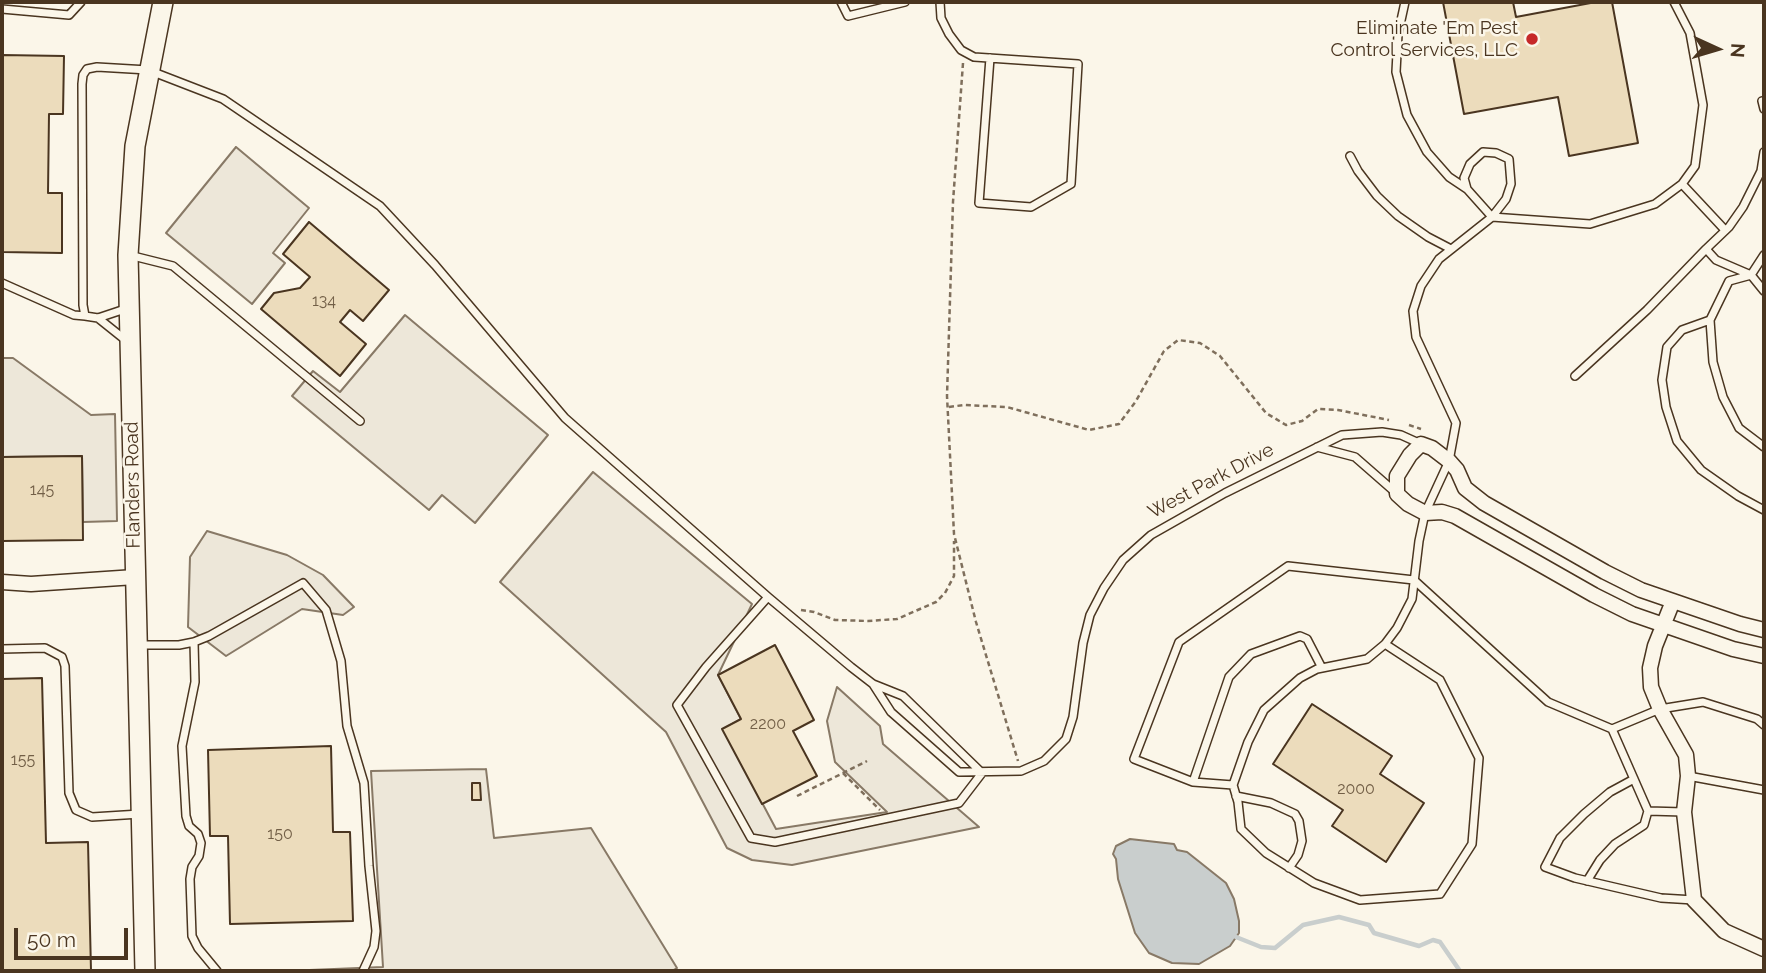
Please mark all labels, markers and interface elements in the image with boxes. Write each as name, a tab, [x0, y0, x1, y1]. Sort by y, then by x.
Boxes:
north arrow	[1682, 14, 1752, 84]
place label: Eliminate 'Em Pest Control Services, LLC	[1331, 17, 1518, 61]
marker: Eliminate 'Em Pest Control Services, LLC	[1524, 31, 1540, 47]
text: N	[1726, 42, 1749, 58]
house number: 134	[312, 291, 336, 311]
street label: Flanders Road	[120, 421, 146, 549]
street label: West Park Drive	[1144, 438, 1278, 524]
house number: 145	[30, 480, 54, 500]
house number: 2200	[750, 714, 786, 734]
house number: 155	[11, 750, 35, 770]
house number: 2000	[1337, 779, 1375, 799]
house number: 150	[267, 824, 293, 844]
scale bar	[18, 914, 131, 958]
text: 50 m	[27, 927, 76, 952]

